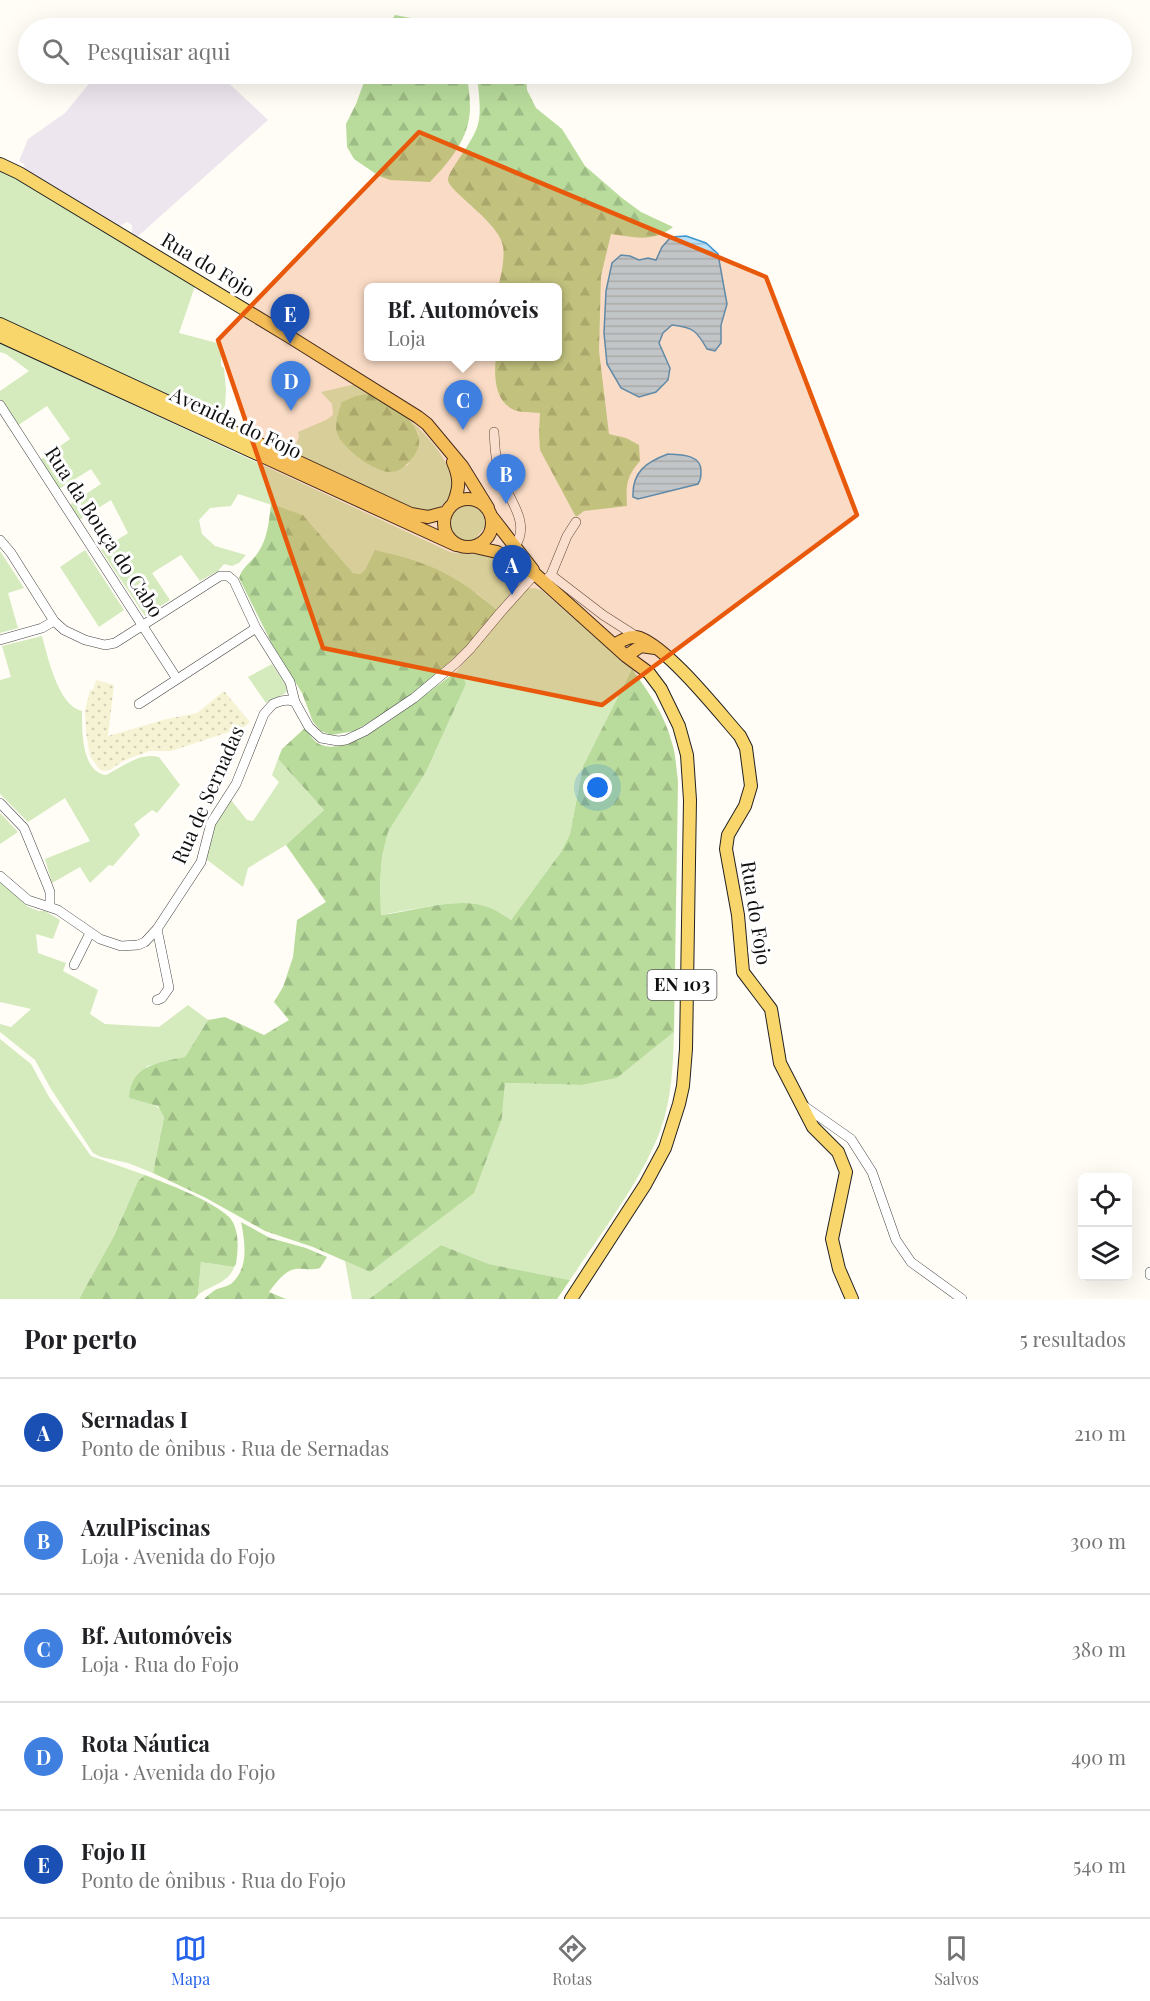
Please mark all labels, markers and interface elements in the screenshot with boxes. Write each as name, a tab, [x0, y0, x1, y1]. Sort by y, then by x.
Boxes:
search box	[18, 18, 1132, 84]
icon: search	[39, 35, 72, 68]
text: Pesquisar aqui	[87, 36, 230, 66]
street label: Rua do Fojo	[157, 225, 261, 302]
popup	[364, 283, 562, 361]
pin: E	[270, 294, 310, 344]
text: Bf. Automóveis	[387, 294, 539, 324]
text: Loja	[387, 324, 425, 351]
pin: D	[272, 362, 310, 411]
street label: Avenida do Fojo	[166, 379, 307, 464]
pin: C	[444, 380, 482, 430]
street label: Rua da Bouça do Cabo	[40, 441, 171, 622]
pin: B	[486, 454, 526, 504]
pin: A	[492, 546, 532, 595]
street label: Rua de Sernadas	[164, 721, 249, 868]
your location	[583, 773, 612, 802]
street label: Rua do Fojo	[736, 859, 779, 967]
road number: EN 103	[648, 970, 716, 1000]
map controls	[1078, 1173, 1132, 1281]
button: locate	[1078, 1173, 1132, 1227]
button: layers	[1078, 1227, 1132, 1281]
text: Por perto	[24, 1321, 137, 1356]
text: 5 resultados	[1020, 1325, 1126, 1352]
text: Sernadas I	[81, 1404, 188, 1434]
text: A	[37, 1419, 50, 1446]
text: 210 m	[1074, 1419, 1126, 1446]
text: Ponto de ônibus · Rua de Sernadas	[81, 1434, 389, 1461]
text: AzulPiscinas	[81, 1512, 210, 1542]
text: B	[37, 1527, 50, 1554]
text: 300 m	[1070, 1527, 1126, 1554]
text: Loja · Avenida do Fojo	[81, 1542, 276, 1569]
text: Bf. Automóveis	[81, 1620, 232, 1650]
text: C	[36, 1635, 51, 1662]
text: 380 m	[1072, 1635, 1126, 1662]
text: Loja · Rua do Fojo	[81, 1650, 239, 1677]
text: Rota Náutica	[81, 1728, 210, 1758]
text: D	[36, 1743, 51, 1770]
text: 490 m	[1071, 1743, 1126, 1770]
text: Loja · Avenida do Fojo	[81, 1758, 276, 1785]
text: Fojo II	[81, 1836, 147, 1866]
text: E	[37, 1851, 50, 1878]
text: 540 m	[1073, 1851, 1126, 1878]
text: Ponto de ônibus · Rua do Fojo	[81, 1866, 346, 1893]
tab: Mapa	[171, 1932, 210, 1989]
tab: Rotas	[552, 1932, 592, 1989]
tab: Salvos	[934, 1932, 979, 1989]

